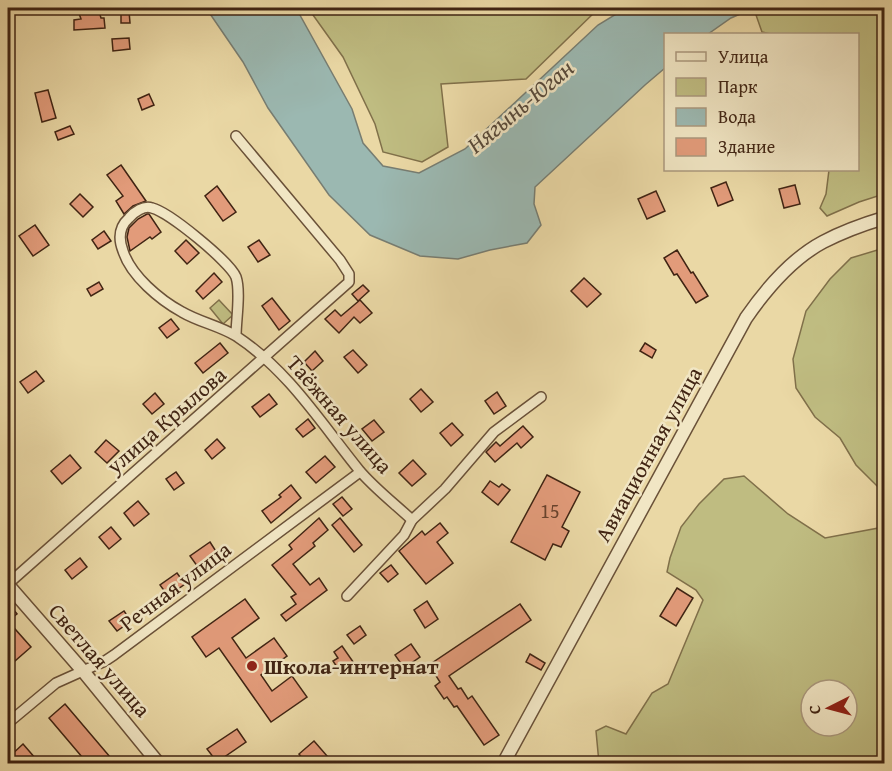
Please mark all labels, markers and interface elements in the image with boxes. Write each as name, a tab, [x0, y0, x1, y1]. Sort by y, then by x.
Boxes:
legend	[664, 33, 859, 171]
text: Улица	[718, 43, 769, 70]
water label: Нягынь-Юган	[459, 51, 581, 161]
text: Парк	[718, 73, 758, 100]
text: Вода	[718, 103, 756, 130]
text: Здание	[718, 133, 775, 160]
street label: Таёжная улица	[279, 348, 401, 481]
street label: улица Крылова	[98, 359, 233, 482]
street label: Авиационная улица	[587, 360, 710, 547]
house number: 15	[540, 496, 560, 525]
street label: Речная улица	[112, 533, 238, 639]
street label: Светлая улица	[41, 596, 159, 724]
place label: Школа-интернат	[264, 650, 439, 682]
marker: Школа-интернат	[245, 659, 259, 673]
north arrow	[799, 678, 859, 738]
text: С	[802, 704, 826, 715]

